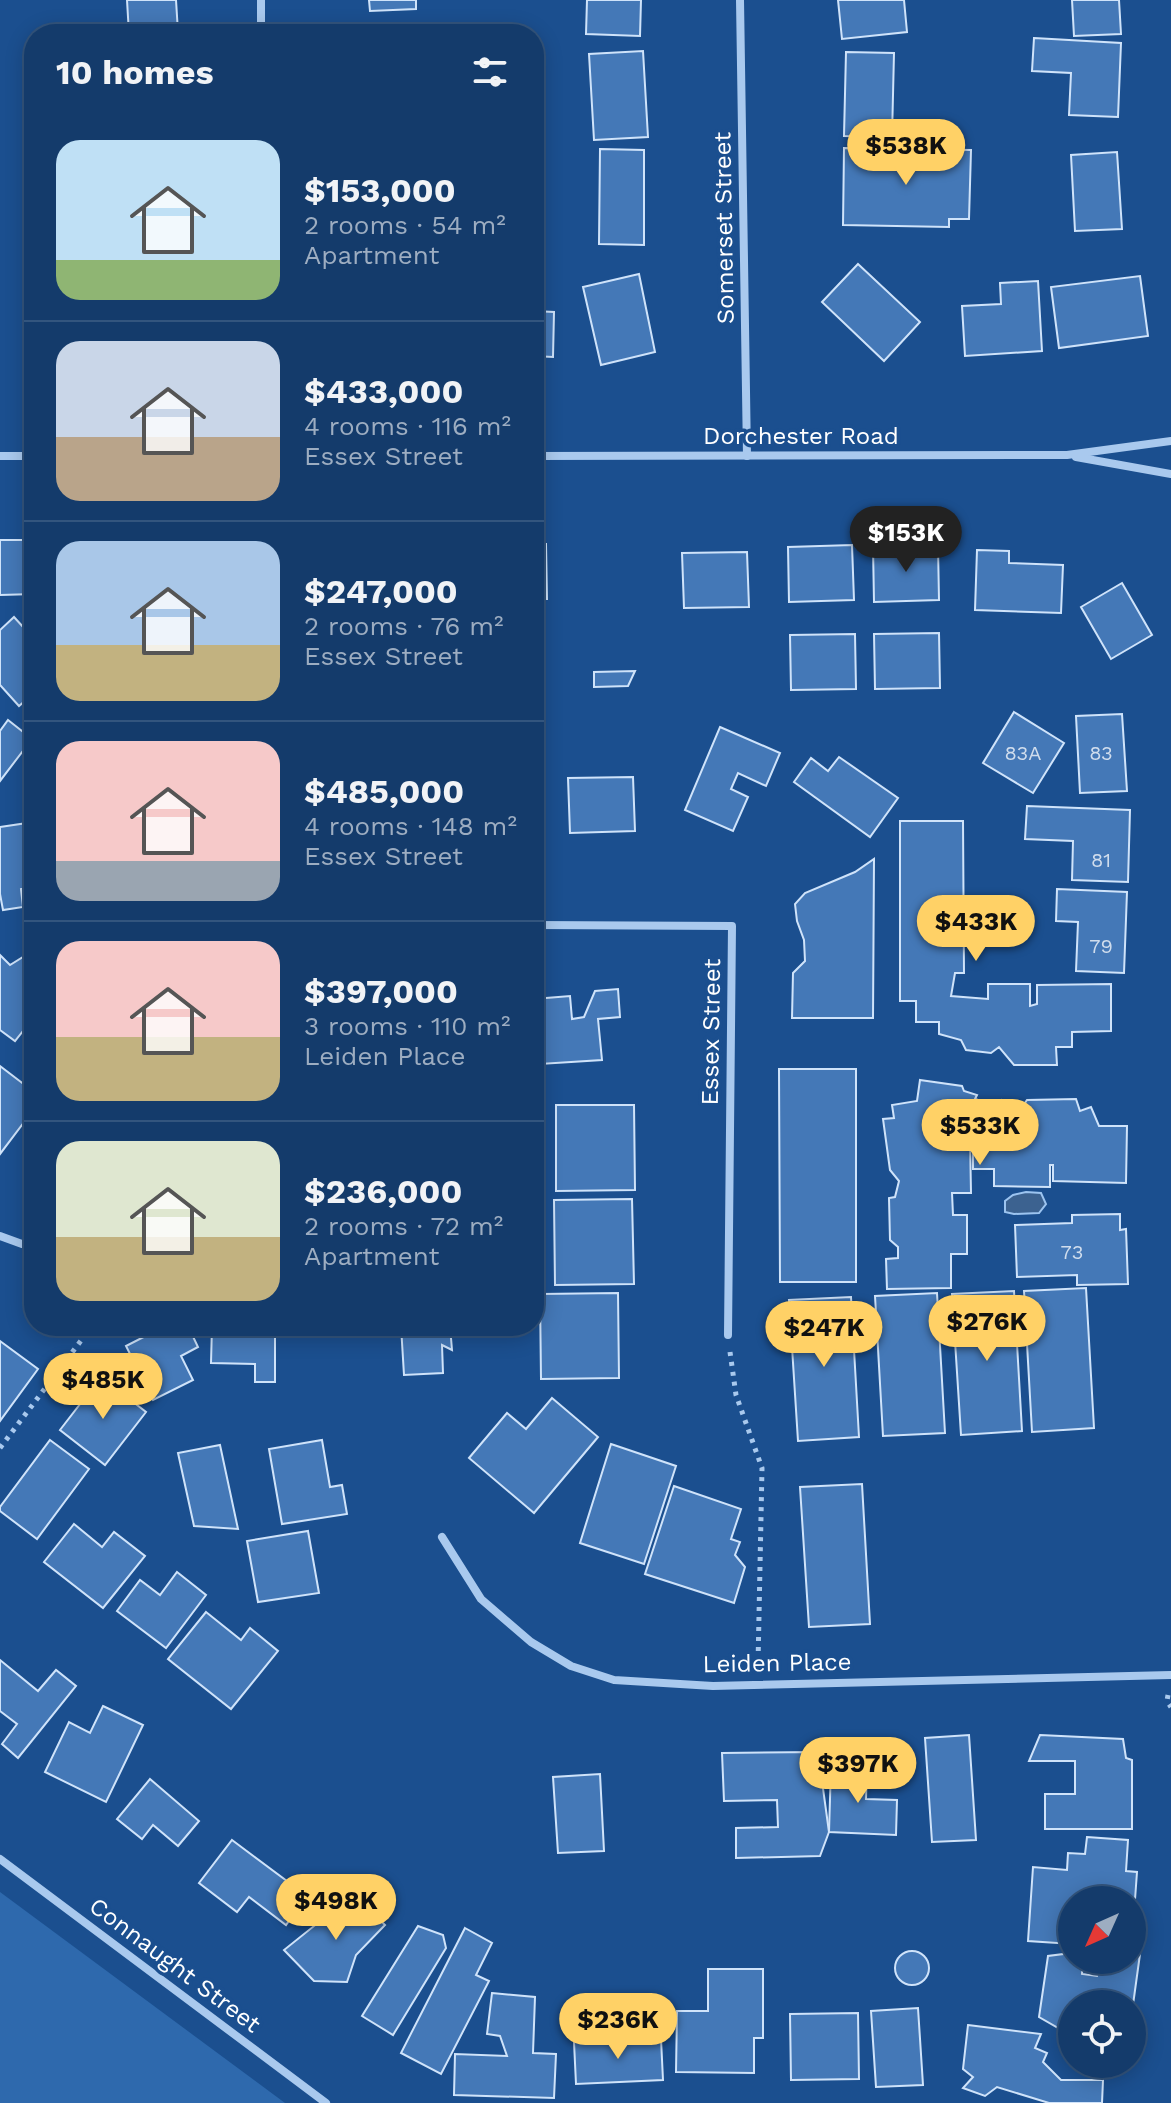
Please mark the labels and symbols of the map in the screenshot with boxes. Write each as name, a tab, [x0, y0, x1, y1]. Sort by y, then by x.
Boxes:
pin: $538K	[850, 119, 962, 187]
street label: Somerset Street	[708, 132, 740, 324]
street label: Dorchester Road	[703, 422, 899, 450]
pin: $153K	[850, 506, 962, 574]
house number: 83A	[1005, 741, 1041, 765]
house number: 83	[1089, 741, 1113, 765]
house number: 81	[1091, 848, 1111, 872]
pin: $433K	[920, 895, 1032, 963]
house number: 79	[1089, 934, 1113, 958]
street label: Essex Street	[696, 958, 726, 1106]
pin: $533K	[924, 1099, 1036, 1167]
house number: 73	[1061, 1240, 1083, 1264]
pin: $276K	[931, 1295, 1043, 1363]
pin: $247K	[768, 1301, 880, 1369]
pin: $485K	[47, 1353, 159, 1421]
street label: Leiden Place	[702, 1648, 852, 1678]
pin: $397K	[802, 1737, 914, 1805]
pin: $498K	[280, 1874, 392, 1942]
north arrow	[1058, 1886, 1146, 1974]
street label: Connaught Street	[84, 1892, 266, 2038]
pin: $236K	[562, 1993, 674, 2061]

